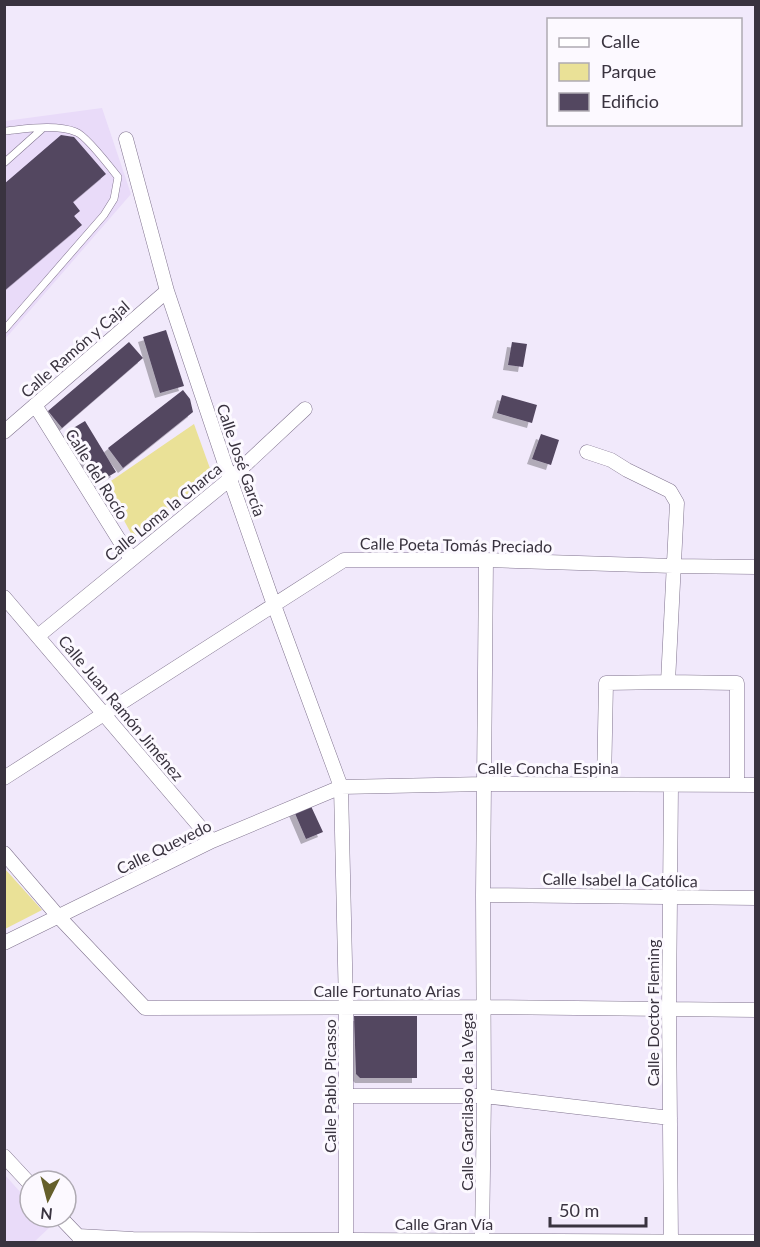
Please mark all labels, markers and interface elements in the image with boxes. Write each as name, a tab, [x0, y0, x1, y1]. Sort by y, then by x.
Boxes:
legend	[547, 18, 742, 126]
text: Calle	[601, 30, 640, 52]
text: Parque	[601, 60, 656, 82]
text: Edificio	[601, 90, 659, 112]
street label: Calle Ramón y Cajal	[17, 296, 133, 401]
street label: Calle José García	[213, 401, 270, 519]
street label: Calle del Rocío	[62, 425, 133, 523]
street label: Calle Loma la Charca	[100, 459, 225, 565]
street label: Calle Poeta Tomás Preciado	[360, 533, 552, 556]
street label: Calle Juan Ramón Jiménez	[55, 631, 188, 784]
street label: Calle Concha Espina	[477, 758, 619, 777]
street label: Calle Quevedo	[113, 815, 214, 878]
street label: Calle Isabel la Católica	[542, 869, 698, 890]
street label: Calle Doctor Fleming	[643, 939, 662, 1087]
street label: Calle Fortunato Arias	[313, 981, 461, 1000]
street label: Calle Garcilaso de la Vega	[457, 1013, 476, 1191]
street label: Calle Pablo Picasso	[320, 1019, 339, 1153]
north arrow	[18, 1169, 78, 1229]
scale bar	[550, 1190, 646, 1228]
text: 50 m	[559, 1199, 599, 1221]
text: N	[39, 1204, 54, 1225]
street label: Calle Gran Vía	[395, 1214, 493, 1233]

